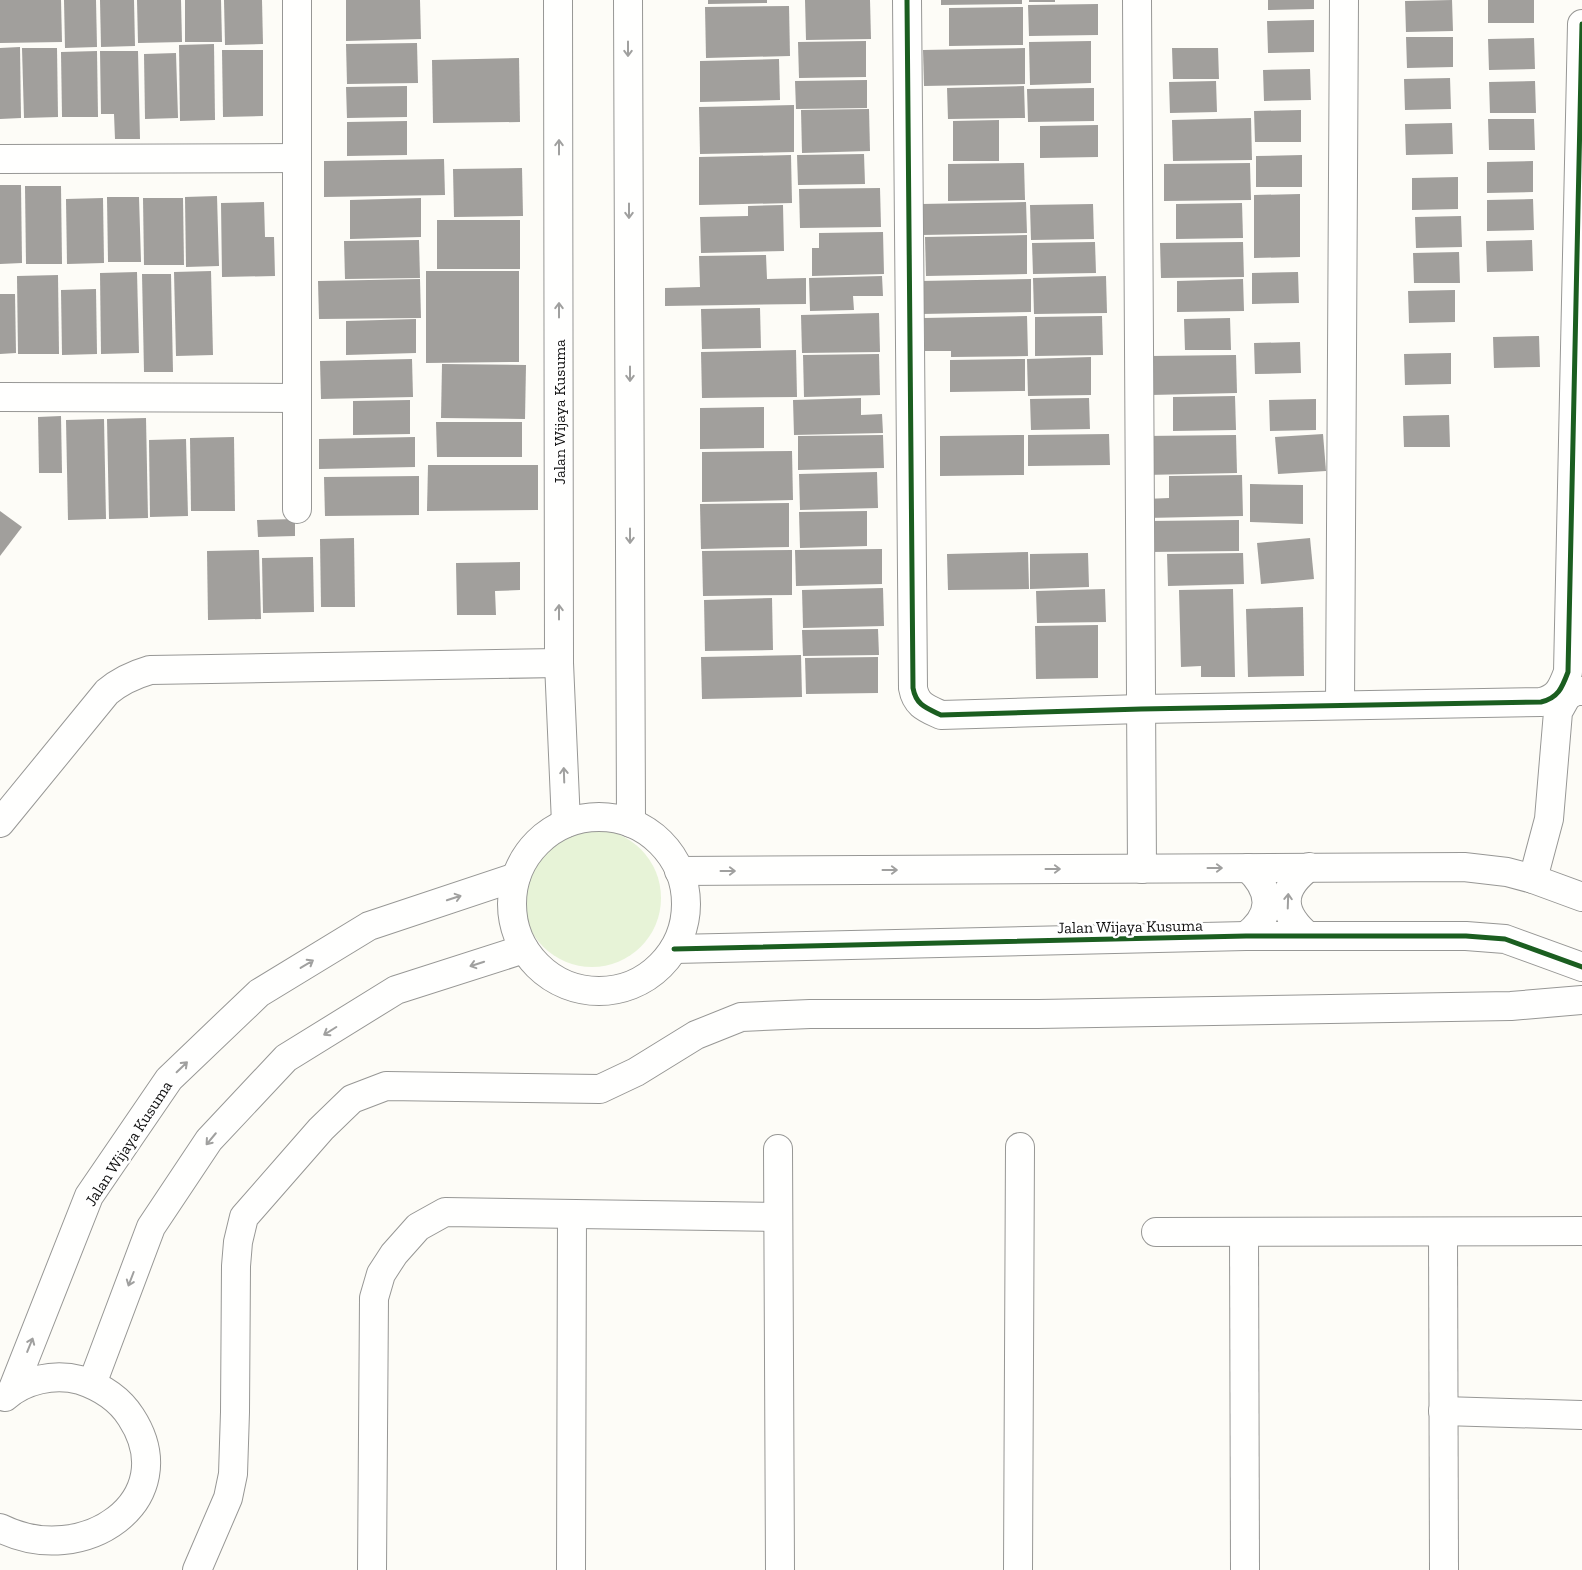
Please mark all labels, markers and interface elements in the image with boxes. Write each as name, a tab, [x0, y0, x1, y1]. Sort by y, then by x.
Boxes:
one-way arrow	[623, 40, 633, 56]
one-way arrow	[554, 139, 564, 156]
one-way arrow	[624, 202, 634, 219]
one-way arrow	[554, 302, 564, 318]
street label: Jalan Wijaya Kusuma	[550, 339, 569, 485]
one-way arrow	[625, 365, 635, 381]
one-way arrow	[625, 528, 635, 544]
one-way arrow	[554, 604, 564, 620]
one-way arrow	[559, 767, 569, 783]
one-way arrow	[1207, 863, 1223, 873]
one-way arrow	[1044, 864, 1061, 874]
one-way arrow	[882, 865, 898, 875]
one-way arrow	[720, 866, 736, 875]
one-way arrow	[446, 893, 461, 902]
one-way arrow	[1283, 894, 1293, 910]
street label: Jalan Wijaya Kusuma	[1057, 916, 1203, 937]
one-way arrow	[299, 958, 313, 968]
one-way arrow	[470, 960, 486, 970]
one-way arrow	[324, 1026, 338, 1036]
one-way arrow	[175, 1061, 188, 1073]
street label: Jalan Wijaya Kusuma	[81, 1077, 176, 1209]
one-way arrow	[205, 1132, 216, 1145]
one-way arrow	[126, 1271, 135, 1286]
one-way arrow	[26, 1338, 35, 1353]

